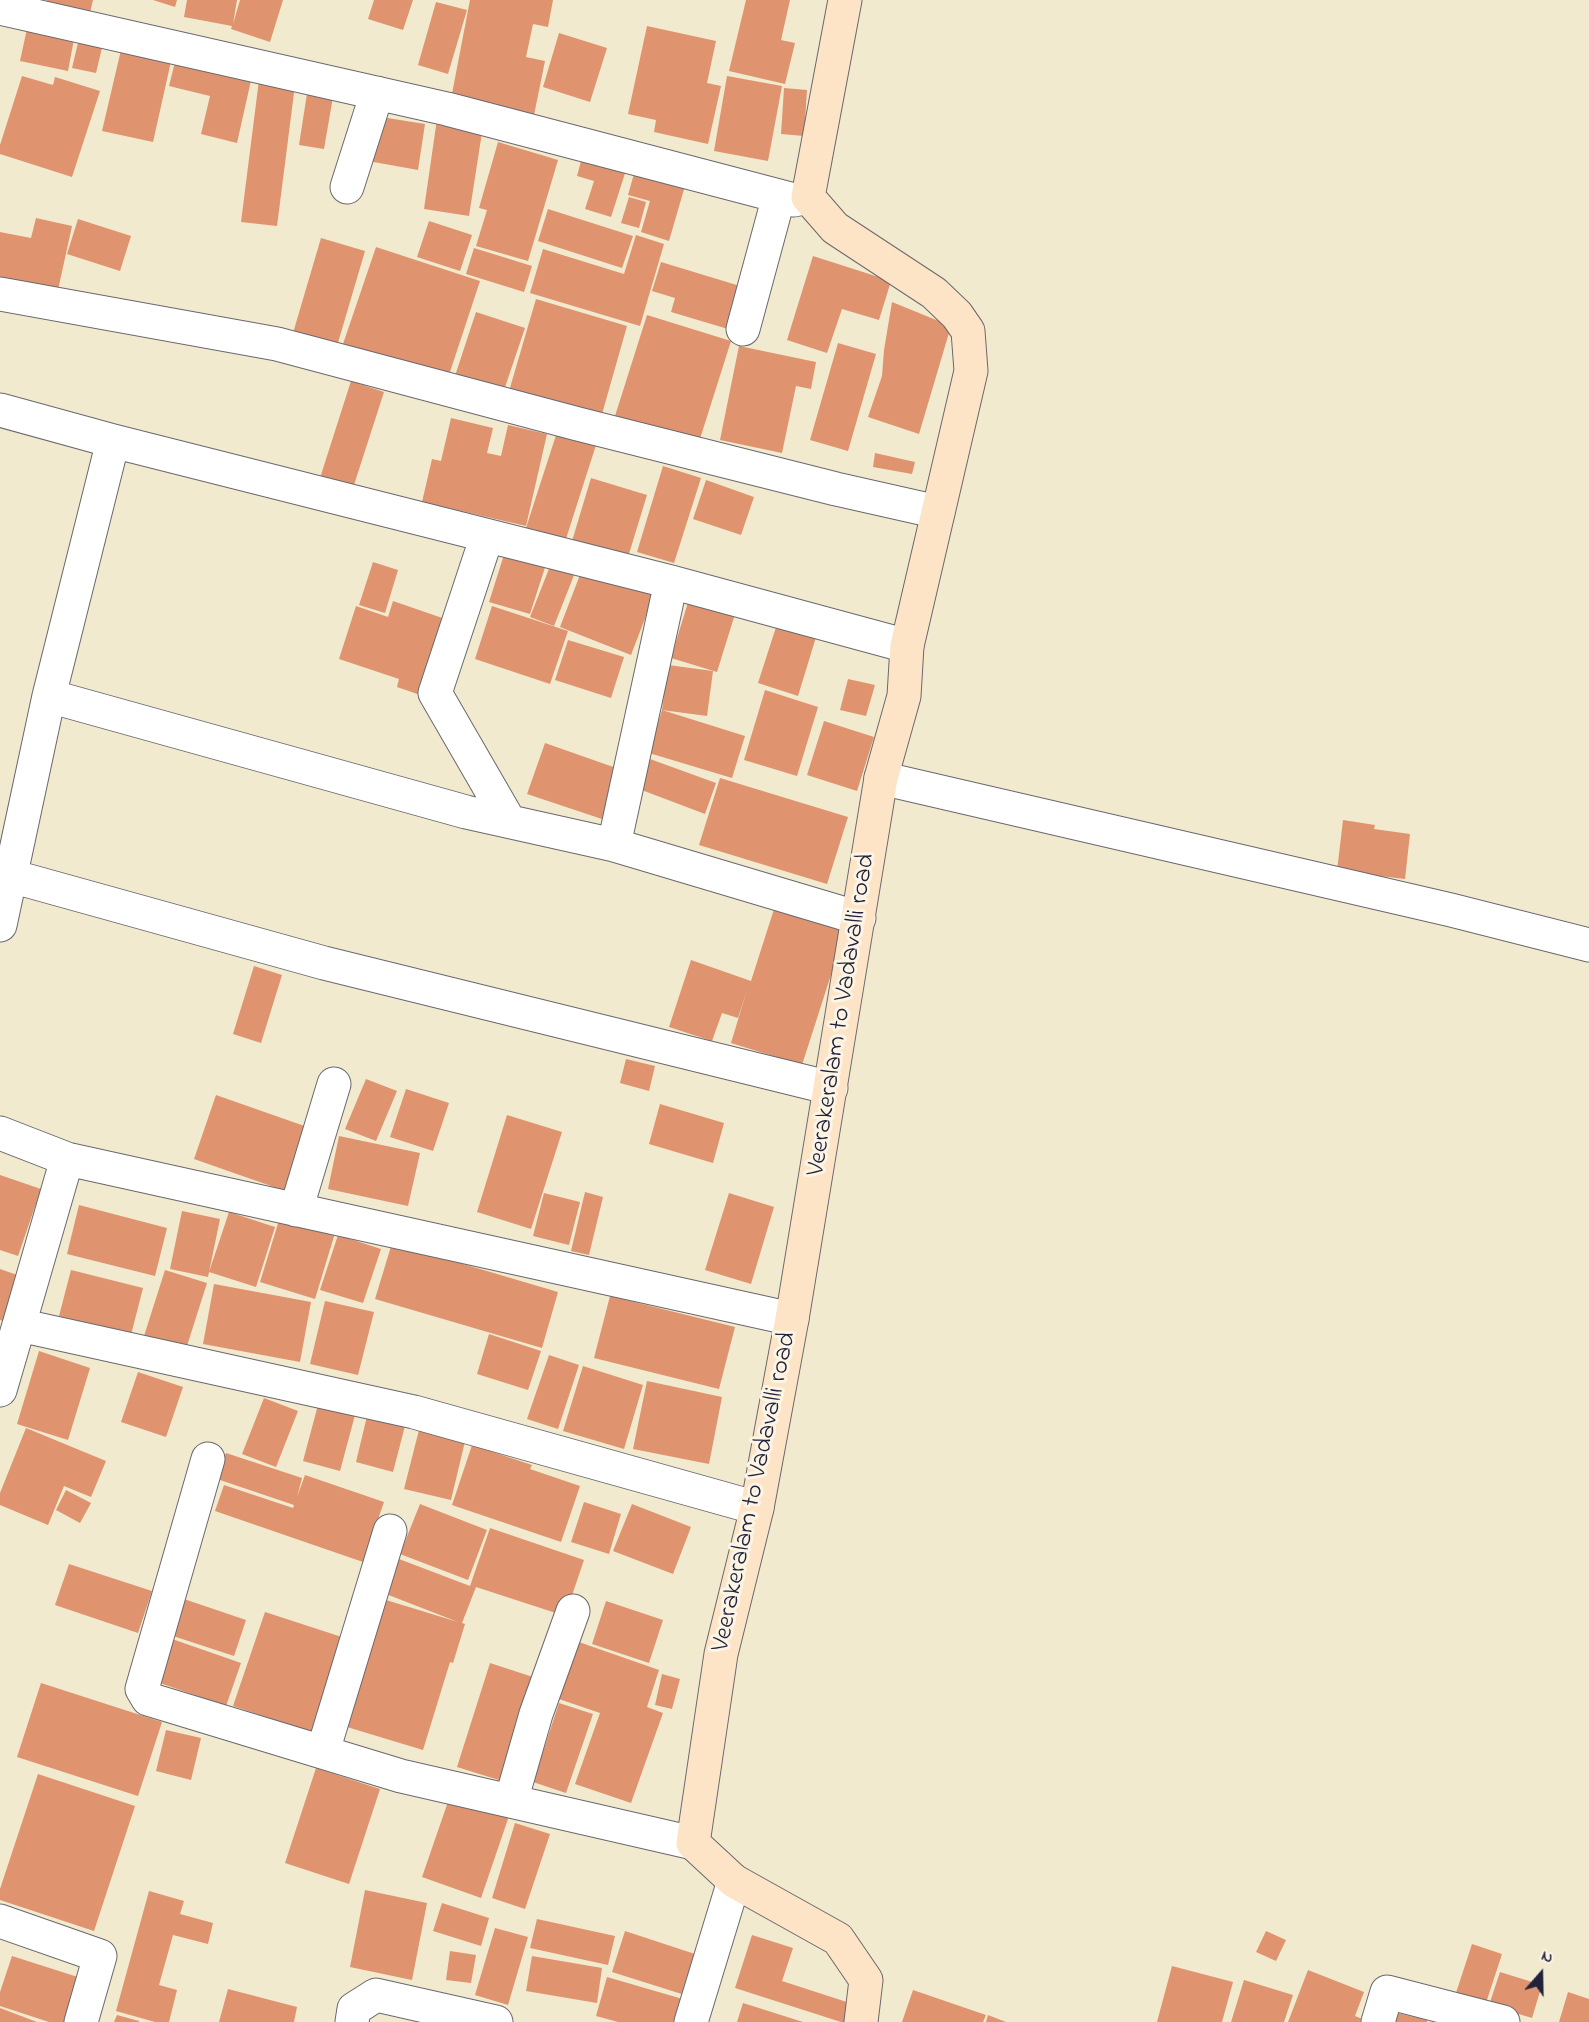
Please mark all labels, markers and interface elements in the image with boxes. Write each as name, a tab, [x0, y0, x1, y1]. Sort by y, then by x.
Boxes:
street label: Veerakeralam to Vadavalli road	[802, 852, 884, 1178]
street label: Veerakeralam to Vadavalli road	[707, 1329, 805, 1655]
north arrow	[1511, 1944, 1571, 2004]
text: N	[1538, 1944, 1556, 1970]

